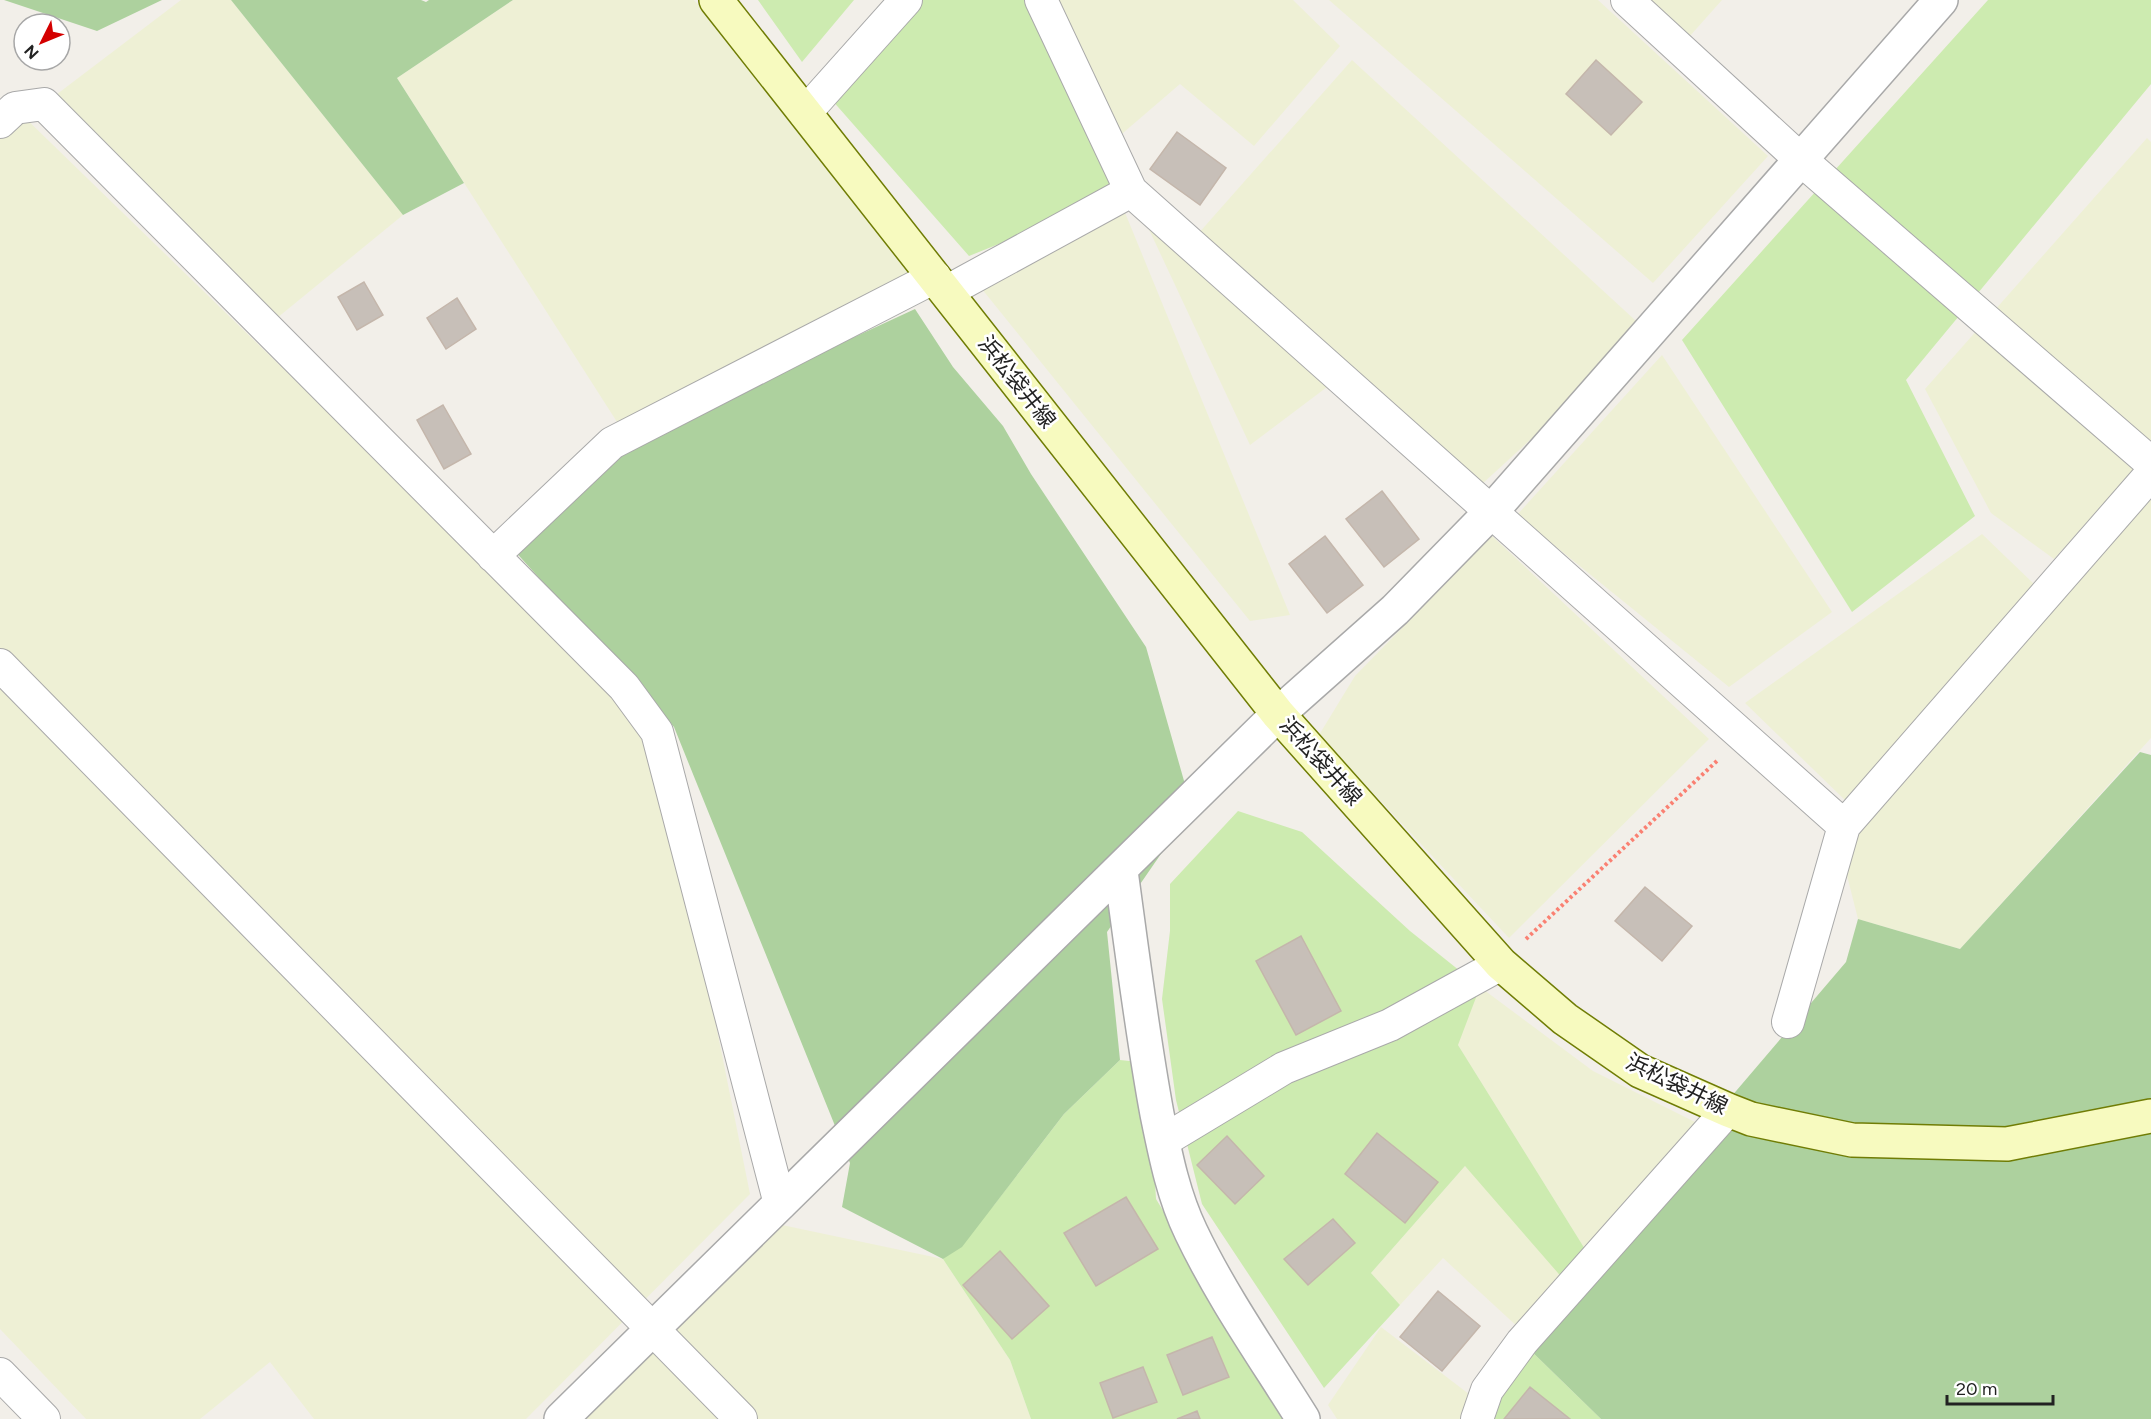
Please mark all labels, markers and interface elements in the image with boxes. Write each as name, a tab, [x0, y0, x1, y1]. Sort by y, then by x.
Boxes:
north arrow	[12, 12, 72, 72]
text: N	[20, 41, 43, 63]
street label: 浜松袋井線	[972, 330, 1062, 434]
street label: 浜松袋井線	[1274, 711, 1368, 811]
street label: 浜松袋井線	[1622, 1048, 1732, 1120]
scale bar	[1947, 1368, 2054, 1406]
text: 20 m	[1956, 1378, 1997, 1400]

